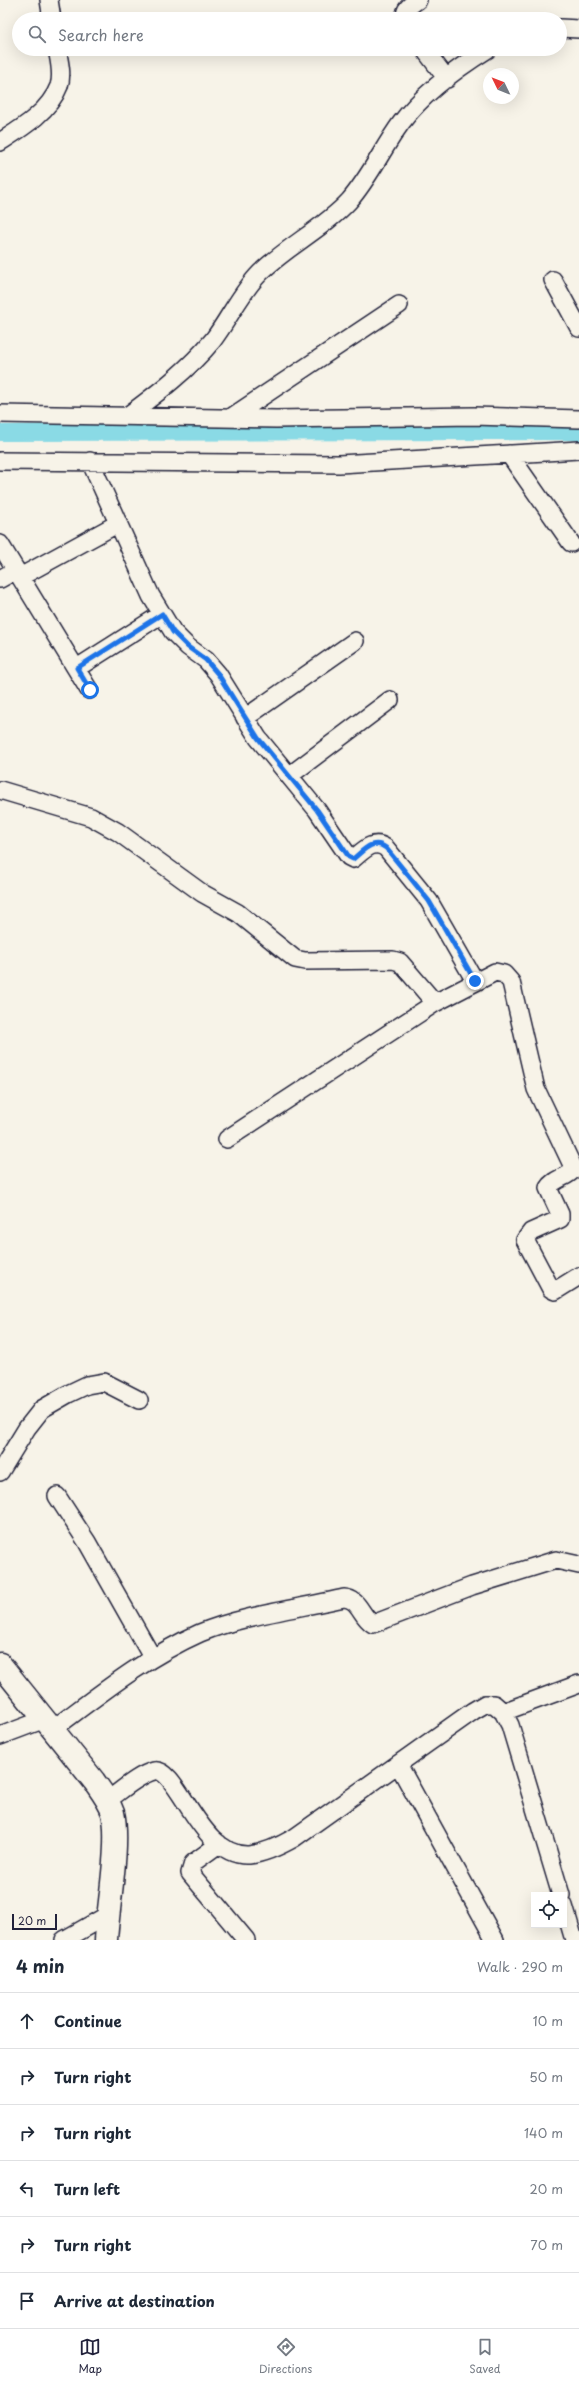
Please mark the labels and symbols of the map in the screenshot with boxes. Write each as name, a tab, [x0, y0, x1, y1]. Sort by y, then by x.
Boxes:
north arrow	[483, 68, 519, 104]
route start	[81, 681, 99, 699]
route end	[466, 972, 484, 990]
scale bar	[12, 1912, 57, 1931]

